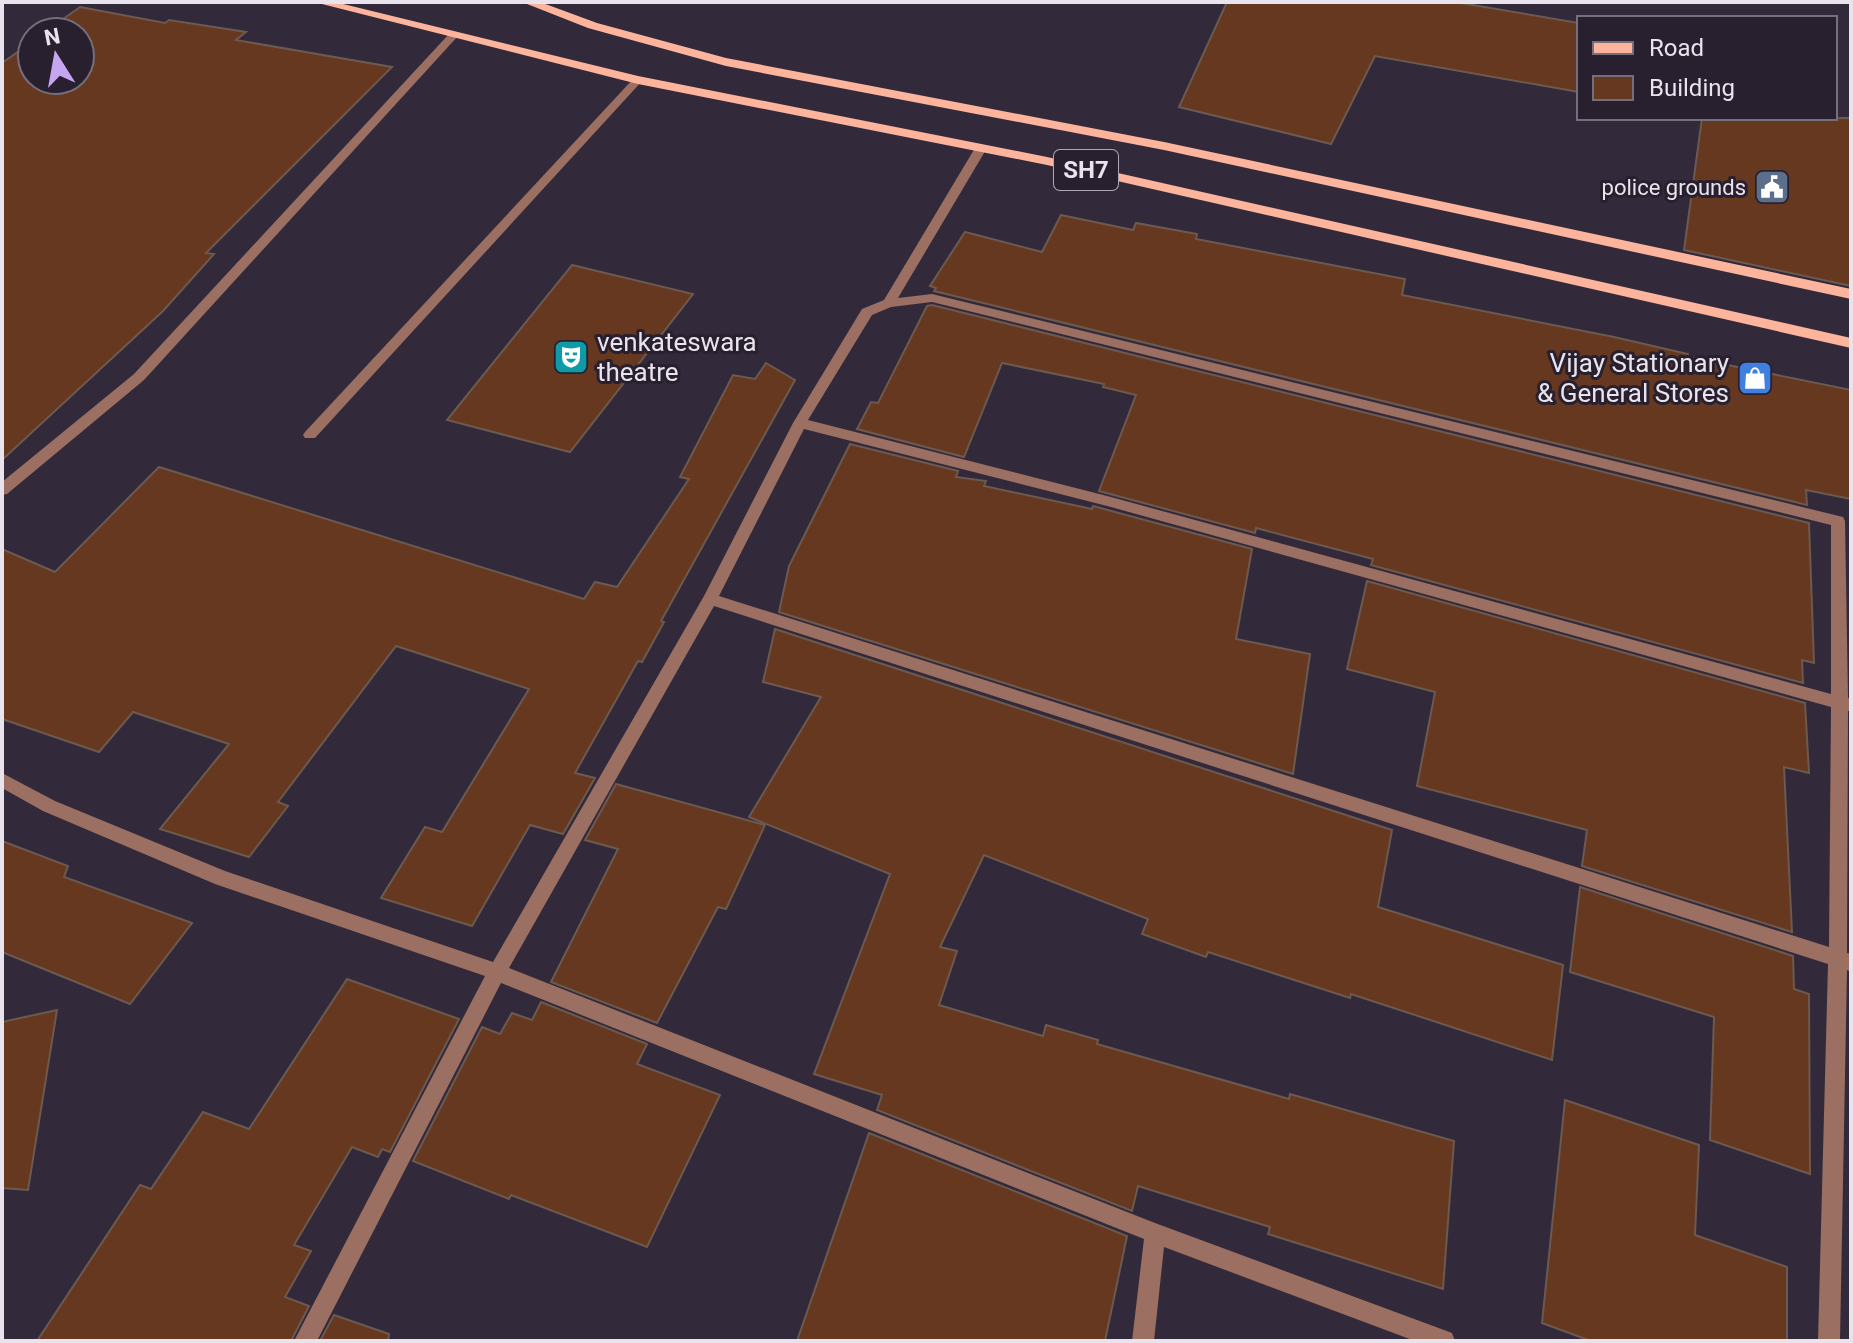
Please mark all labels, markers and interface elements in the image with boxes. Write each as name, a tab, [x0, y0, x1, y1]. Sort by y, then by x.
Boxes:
north arrow	[16, 16, 96, 96]
legend	[1577, 16, 1837, 120]
text: N	[42, 23, 62, 51]
text: Road	[1649, 34, 1704, 62]
text: Building	[1649, 74, 1735, 102]
road number: SH7	[1054, 150, 1118, 190]
public building icon: police grounds	[1753, 168, 1791, 206]
place label: police grounds	[1602, 175, 1746, 200]
place label: venkateswara theatre	[597, 327, 757, 387]
theatre icon: venkateswara theatre	[552, 338, 590, 376]
place label: Vijay Stationary & General Stores	[1537, 348, 1729, 408]
shop icon: Vijay Stationary & General Stores	[1736, 359, 1774, 397]

